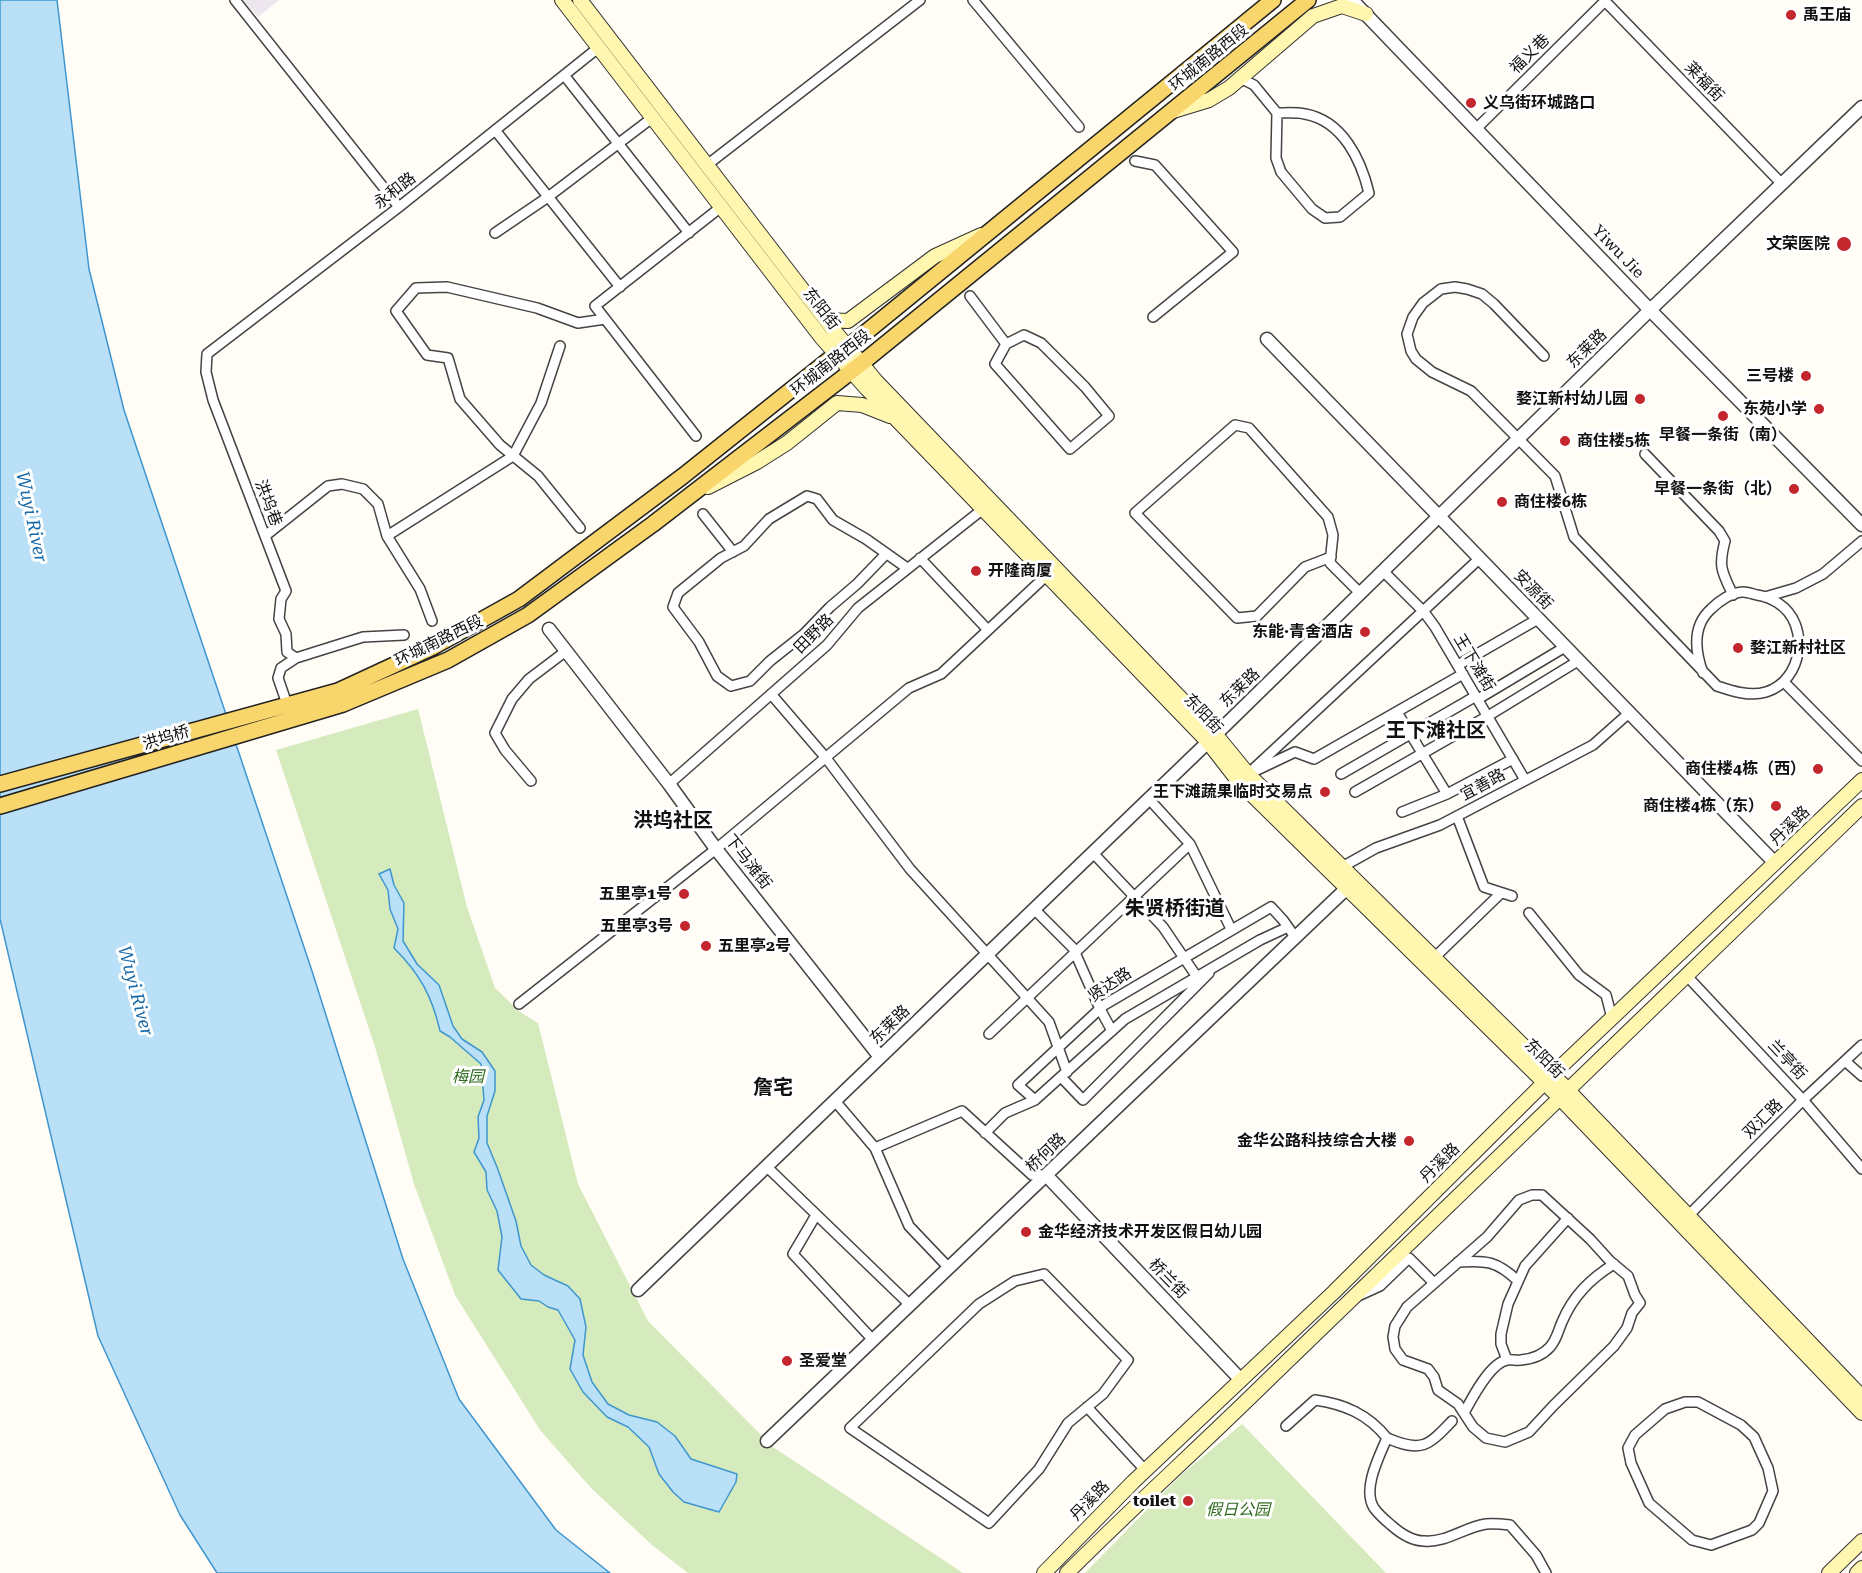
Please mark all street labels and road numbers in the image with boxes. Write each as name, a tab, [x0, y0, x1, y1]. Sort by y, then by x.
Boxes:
street label: 环城南路西段	[1166, 20, 1252, 96]
street label: 福义巷	[1506, 30, 1554, 78]
street label: 莱福街	[1680, 58, 1728, 106]
street label: 永和路	[370, 169, 420, 213]
street label: Yiwu Jie	[1588, 221, 1648, 283]
street label: 东阳街	[799, 284, 843, 334]
street label: 东莱路	[1563, 325, 1611, 373]
street label: 环城南路西段	[787, 326, 875, 400]
street label: 洪坞巷	[250, 477, 286, 529]
street label: 安源街	[1509, 566, 1557, 614]
street label: 田野路	[790, 610, 838, 658]
street label: 环城南路西段	[392, 611, 486, 671]
street label: 王下滩街	[1449, 631, 1499, 695]
street label: 东莱路	[1216, 664, 1264, 712]
street label: 东阳街	[1180, 690, 1226, 738]
street label: 洪坞桥	[140, 722, 192, 754]
street label: 宜善路	[1457, 765, 1509, 805]
street label: 丹溪路	[1766, 802, 1814, 850]
street label: 下马滩街	[721, 831, 775, 893]
street label: 贤达路	[1085, 964, 1135, 1006]
street label: 东莱路	[866, 1001, 914, 1049]
street label: 东阳街	[1520, 1035, 1568, 1083]
street label: 兰亭街	[1764, 1036, 1810, 1084]
street label: 双汇路	[1739, 1095, 1787, 1143]
street label: 桥何路	[1022, 1129, 1070, 1177]
street label: 丹溪路	[1416, 1139, 1464, 1187]
street label: 桥兰街	[1144, 1255, 1192, 1303]
street label: 丹溪路	[1066, 1477, 1114, 1525]

